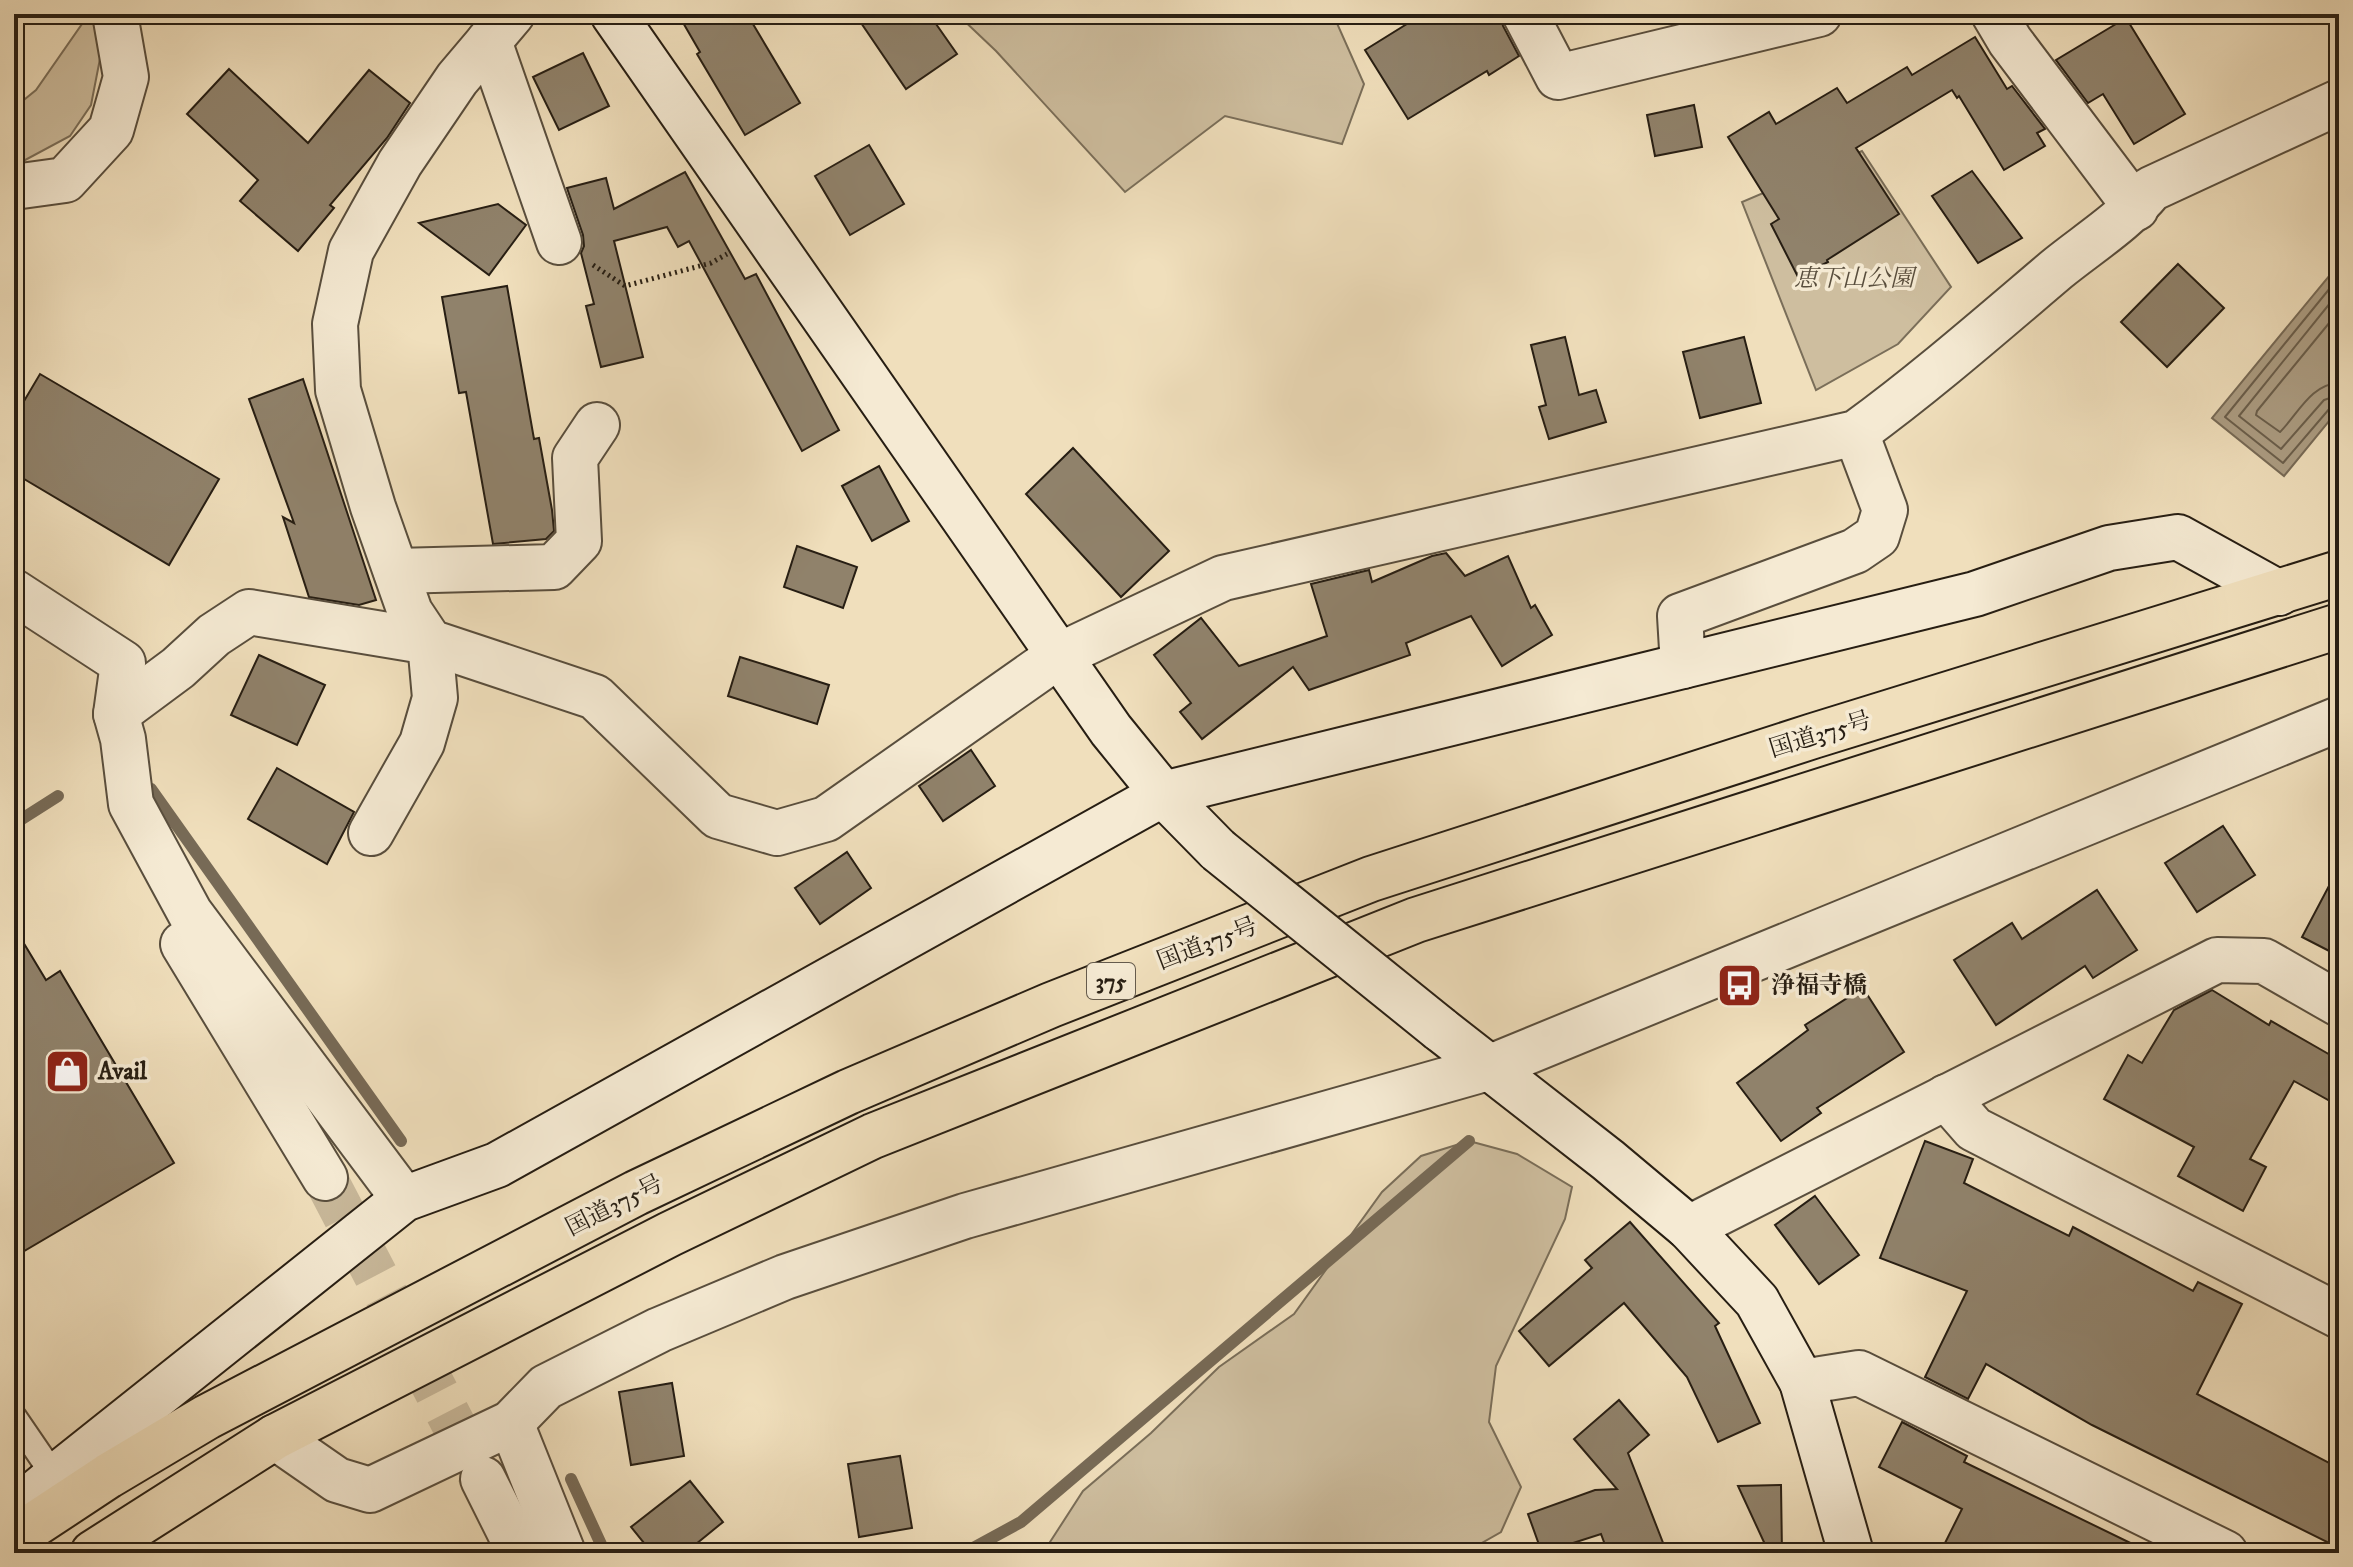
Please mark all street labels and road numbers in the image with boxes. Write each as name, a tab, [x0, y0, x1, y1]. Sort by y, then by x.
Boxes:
street label: 国道375号	[1765, 705, 1875, 765]
street label: 国道375号	[1153, 911, 1262, 977]
road number: 375	[1087, 963, 1135, 999]
street label: 国道375号	[561, 1169, 668, 1243]

